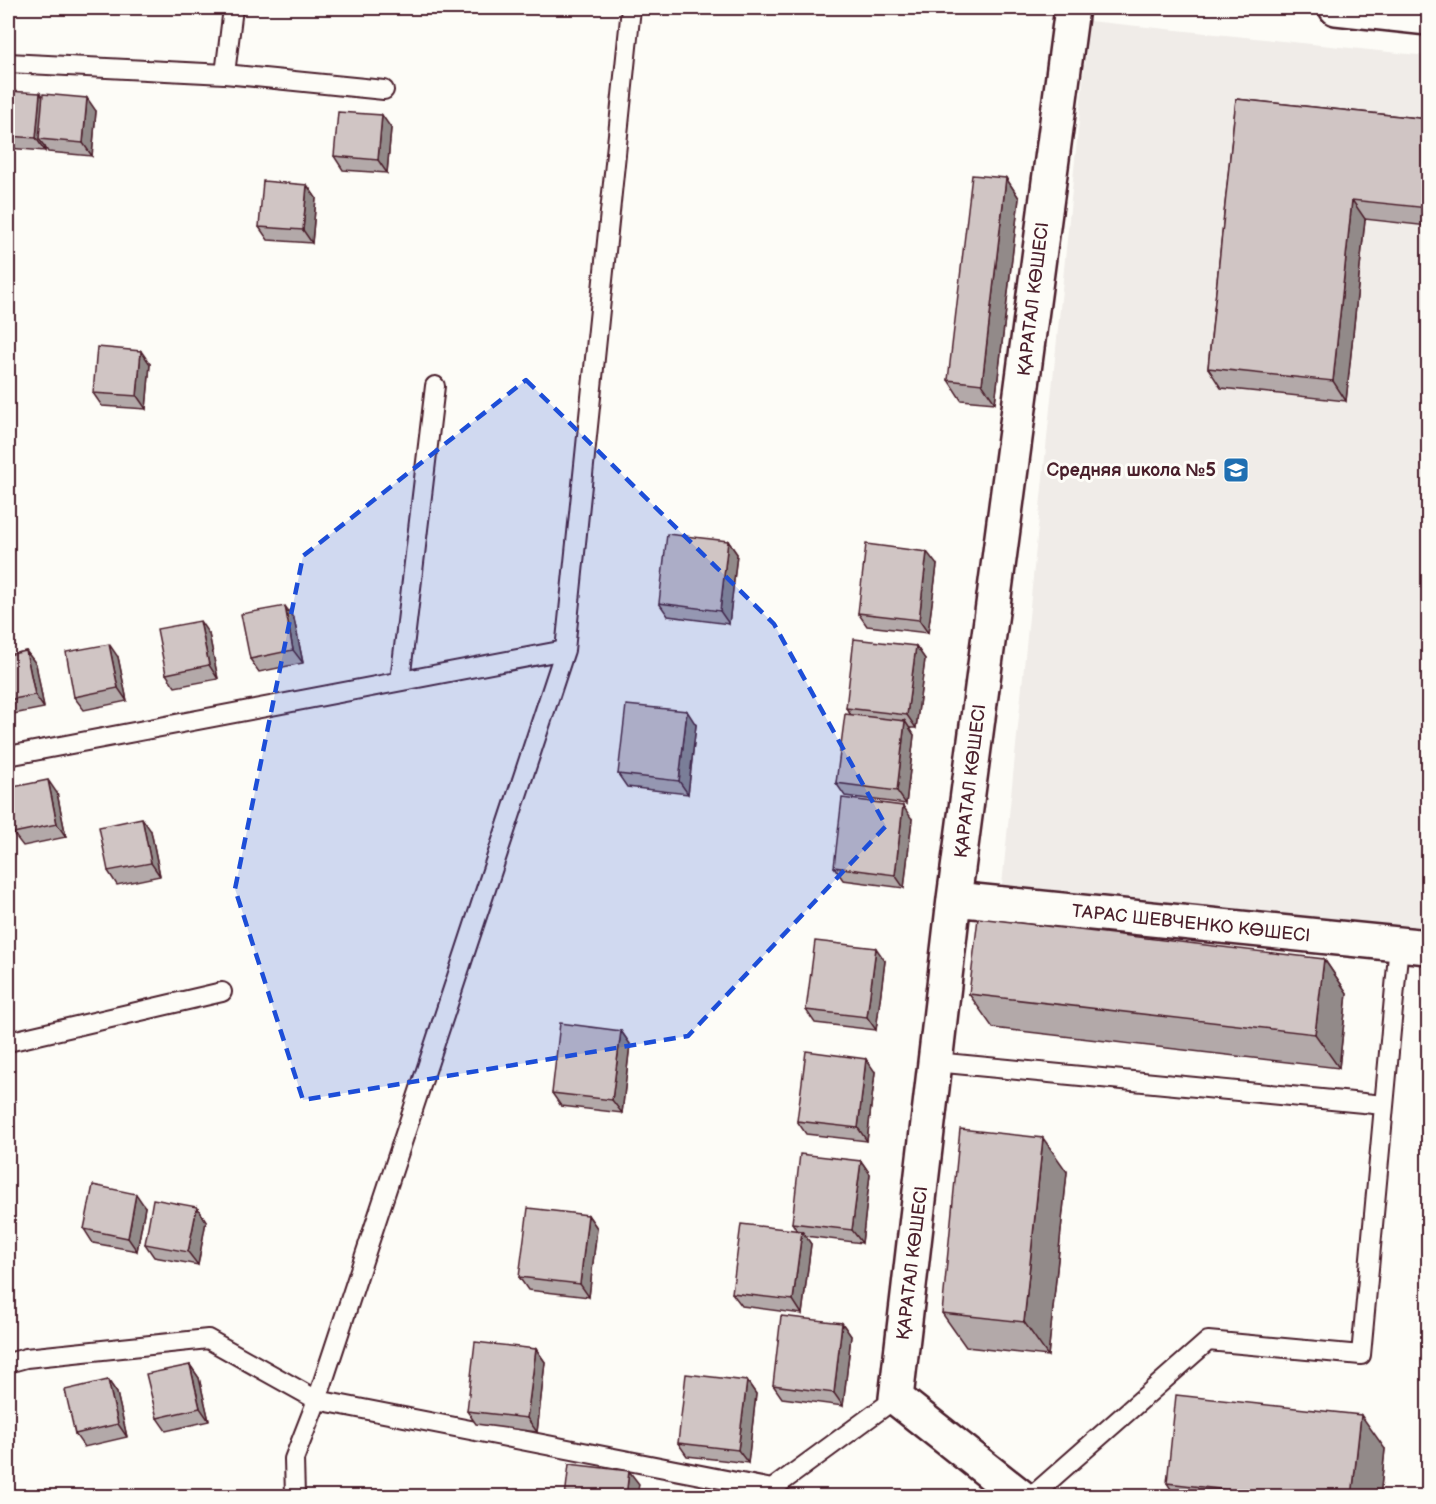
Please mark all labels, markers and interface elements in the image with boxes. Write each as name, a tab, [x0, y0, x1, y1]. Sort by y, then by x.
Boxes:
street label: ҚАРАТАЛ КӨШЕСІ	[1014, 221, 1053, 377]
school or university icon: Средняя школа №5	[1221, 455, 1251, 485]
place label: Средняя школа №5	[1047, 460, 1216, 481]
street label: ҚАРАТАЛ КӨШЕСІ	[951, 703, 990, 859]
street label: ТАРАС ШЕВЧЕНКО КӨШЕСІ	[1071, 901, 1311, 946]
street label: ҚАРАТАЛ КӨШЕСІ	[893, 1185, 932, 1341]

